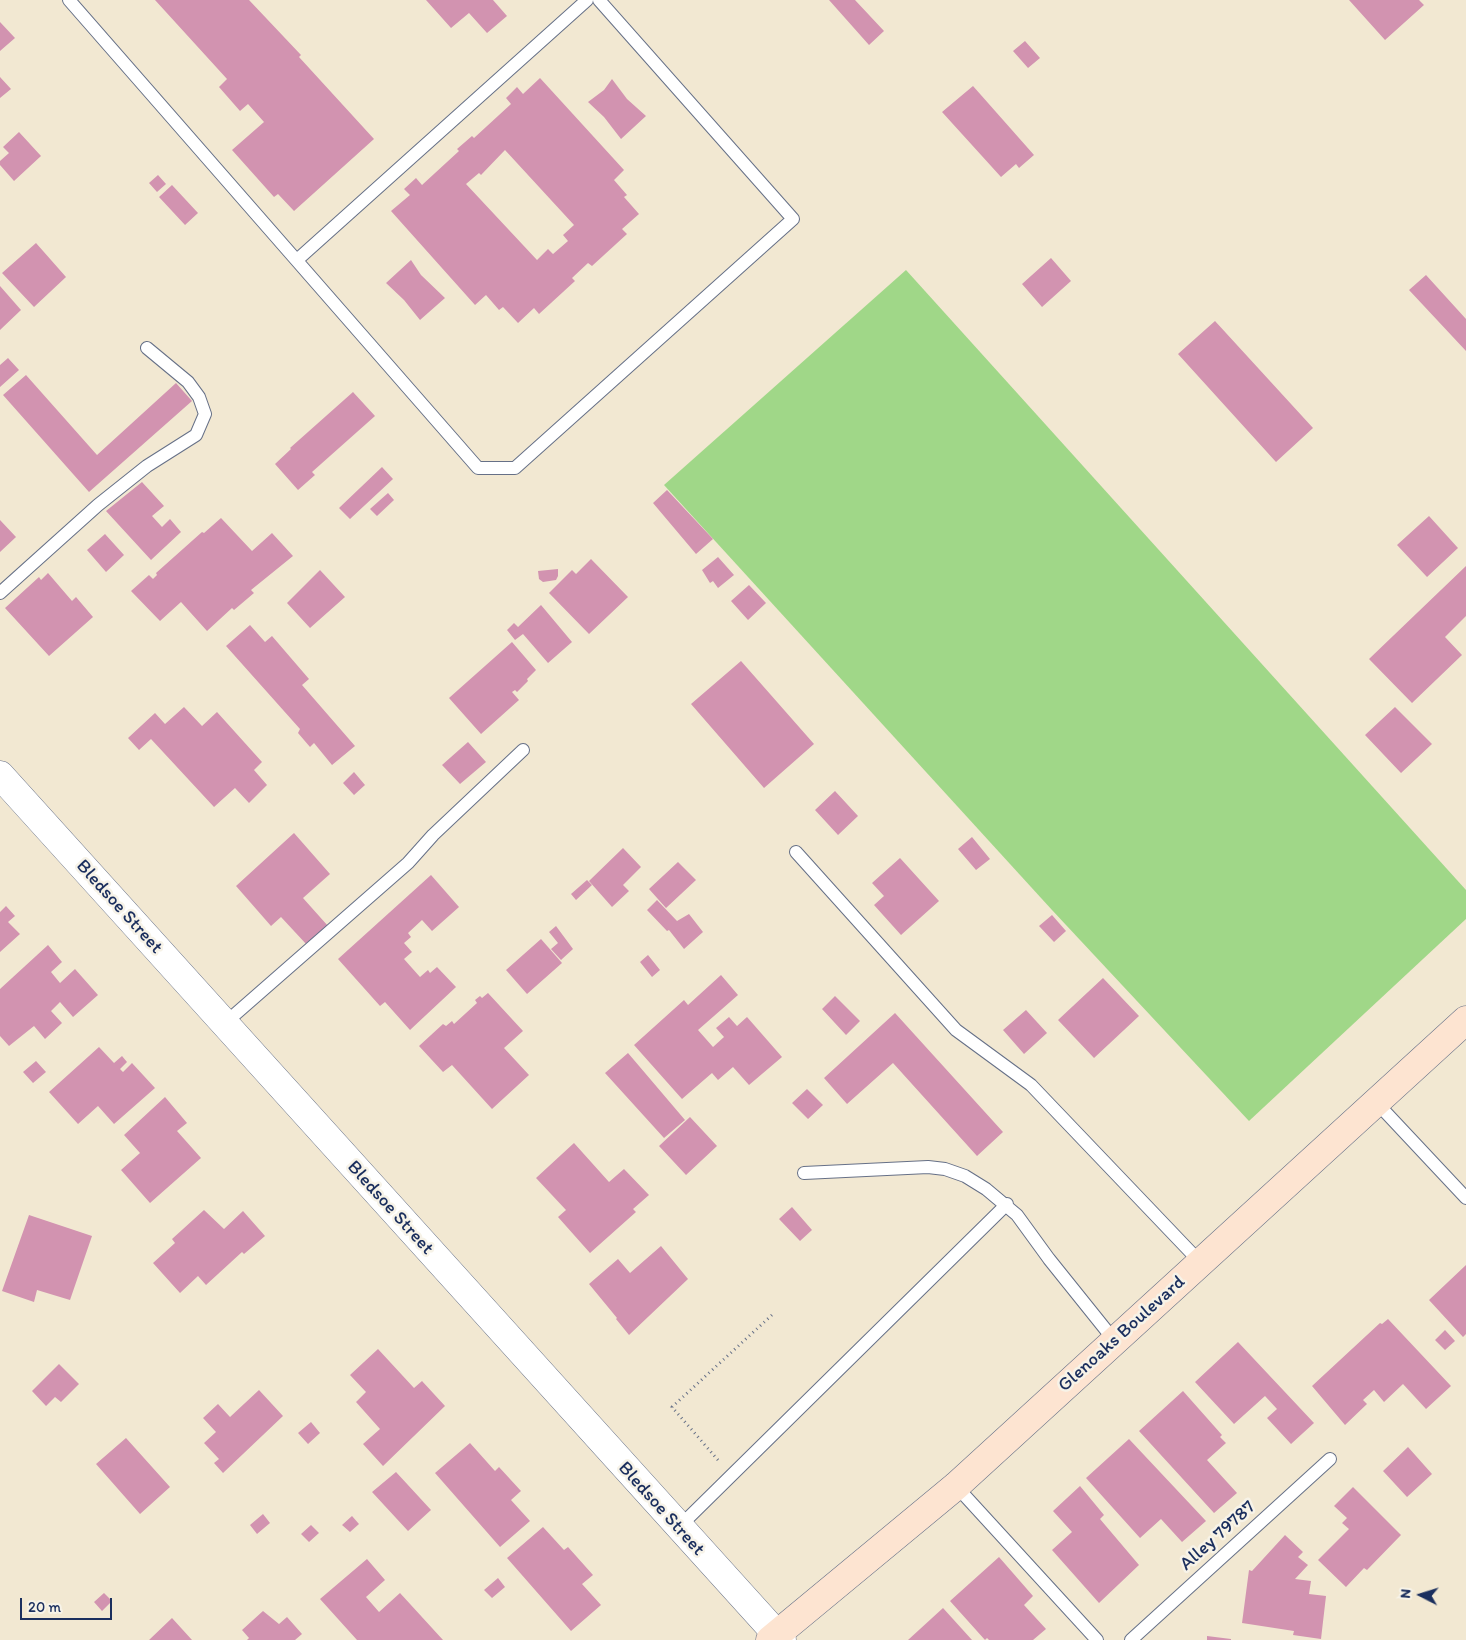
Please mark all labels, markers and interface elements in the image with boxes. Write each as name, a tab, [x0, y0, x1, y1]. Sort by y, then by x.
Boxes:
street label: Bledsoe Street	[71, 855, 167, 959]
street label: Bledsoe Street	[342, 1156, 438, 1260]
street label: Glenoaks Boulevard	[1054, 1271, 1190, 1397]
street label: Bledsoe Street	[613, 1457, 709, 1561]
street label: Alley 79787	[1175, 1496, 1261, 1576]
north arrow	[1396, 1570, 1446, 1620]
scale bar	[22, 1588, 115, 1620]
text: N	[1397, 1588, 1414, 1599]
text: 20 m	[28, 1598, 61, 1616]

